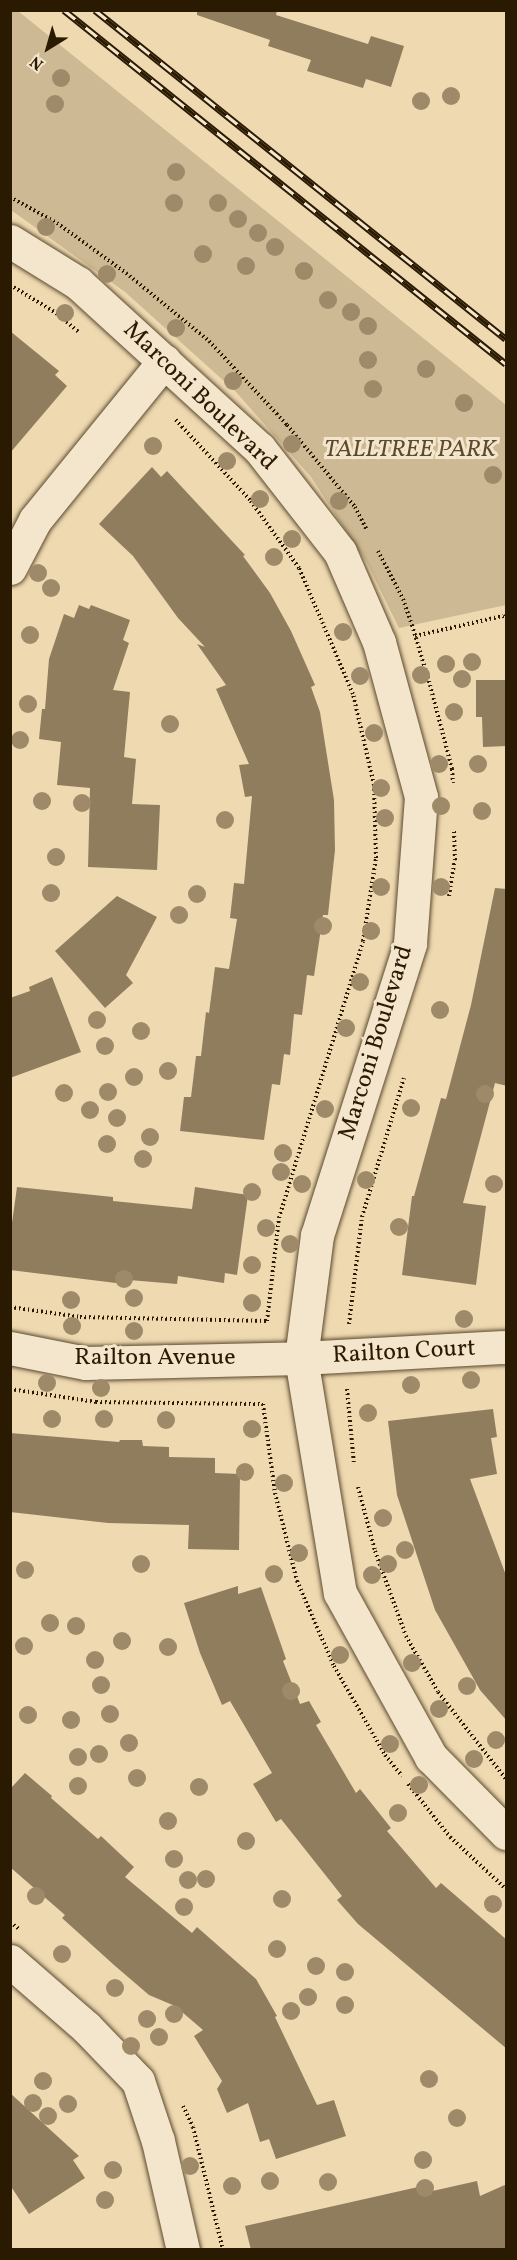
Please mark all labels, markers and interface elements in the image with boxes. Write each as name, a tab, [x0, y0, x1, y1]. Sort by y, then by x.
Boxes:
north arrow	[18, 18, 78, 78]
text: N	[26, 50, 48, 75]
street label: Marconi Boulevard	[116, 316, 282, 478]
park label: TALLTREE PARK	[324, 437, 496, 465]
street label: Marconi Boulevard	[334, 942, 420, 1144]
street label: Railton Court	[332, 1335, 476, 1371]
street label: Railton Avenue	[74, 1345, 236, 1373]

